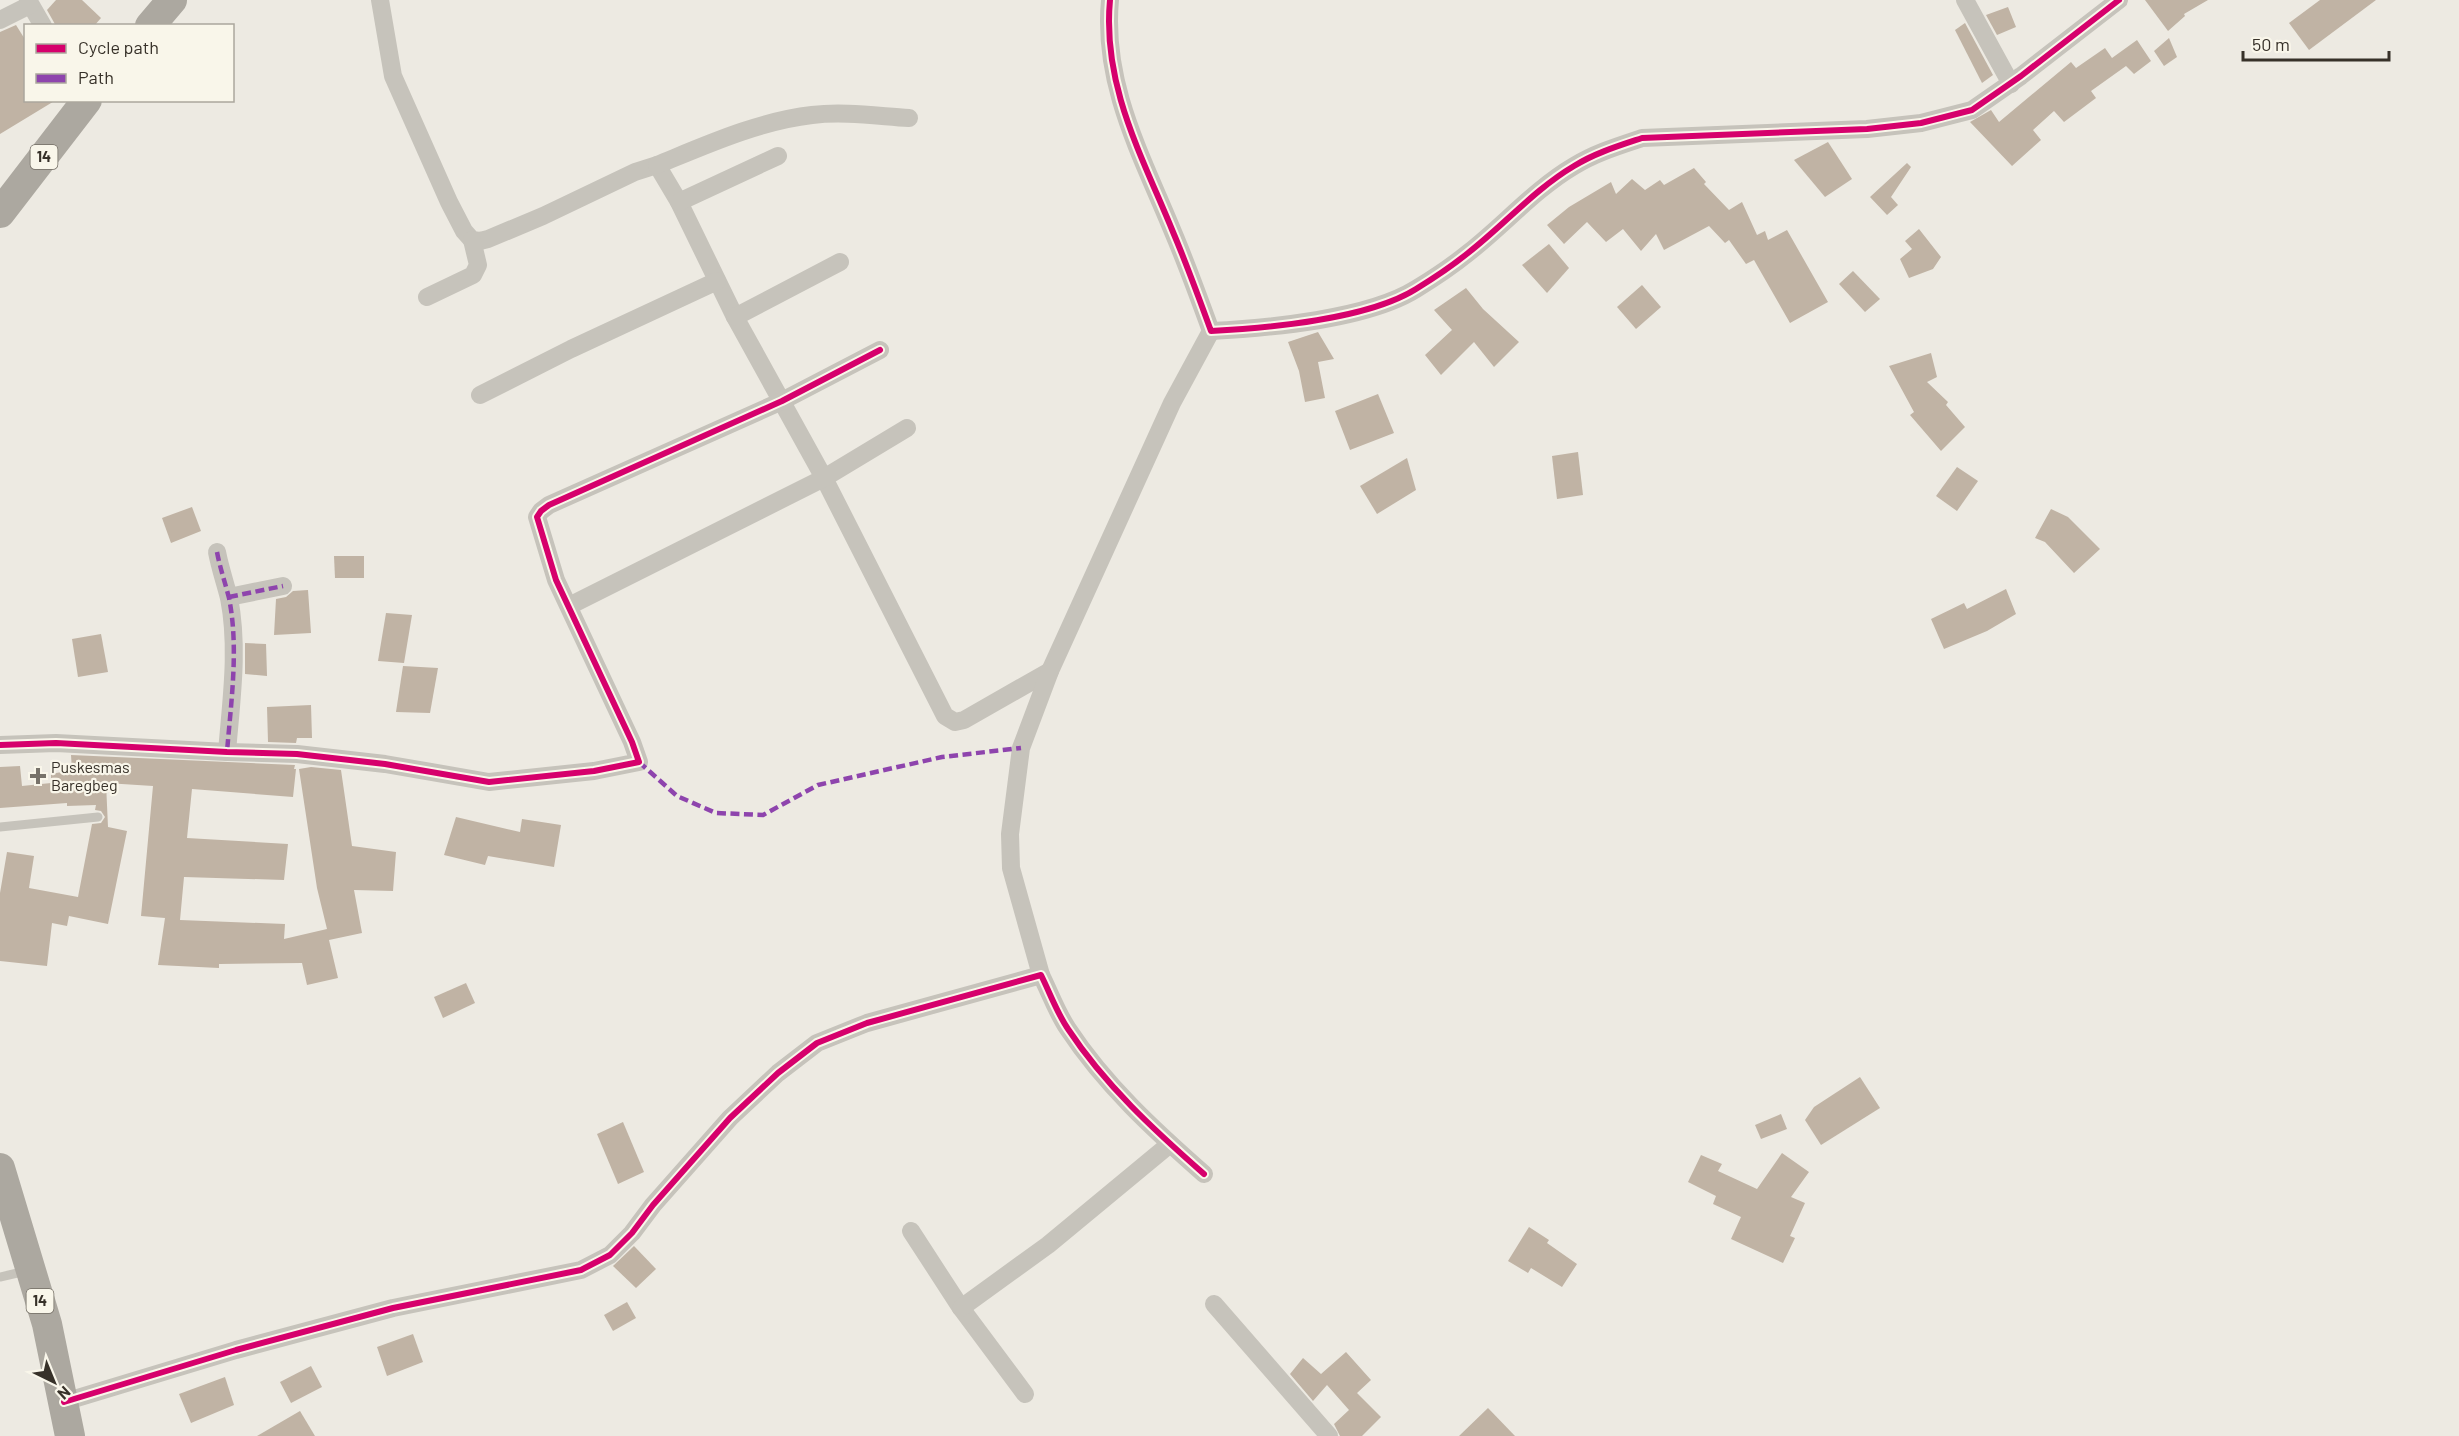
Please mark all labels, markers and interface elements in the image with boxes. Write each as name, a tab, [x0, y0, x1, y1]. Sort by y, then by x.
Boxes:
legend	[24, 24, 234, 102]
scale bar	[2243, 24, 2388, 62]
text: 50 m	[2252, 33, 2290, 55]
text: Cycle path	[78, 36, 159, 58]
text: Path	[78, 66, 114, 88]
road number: 14	[30, 145, 57, 169]
place label: Puskesmas Baregbeg	[51, 757, 130, 794]
marker: Puskesmas Baregbeg	[29, 767, 47, 785]
road number: 14	[26, 1289, 54, 1313]
north arrow	[24, 1352, 84, 1412]
text: N	[54, 1383, 75, 1404]

